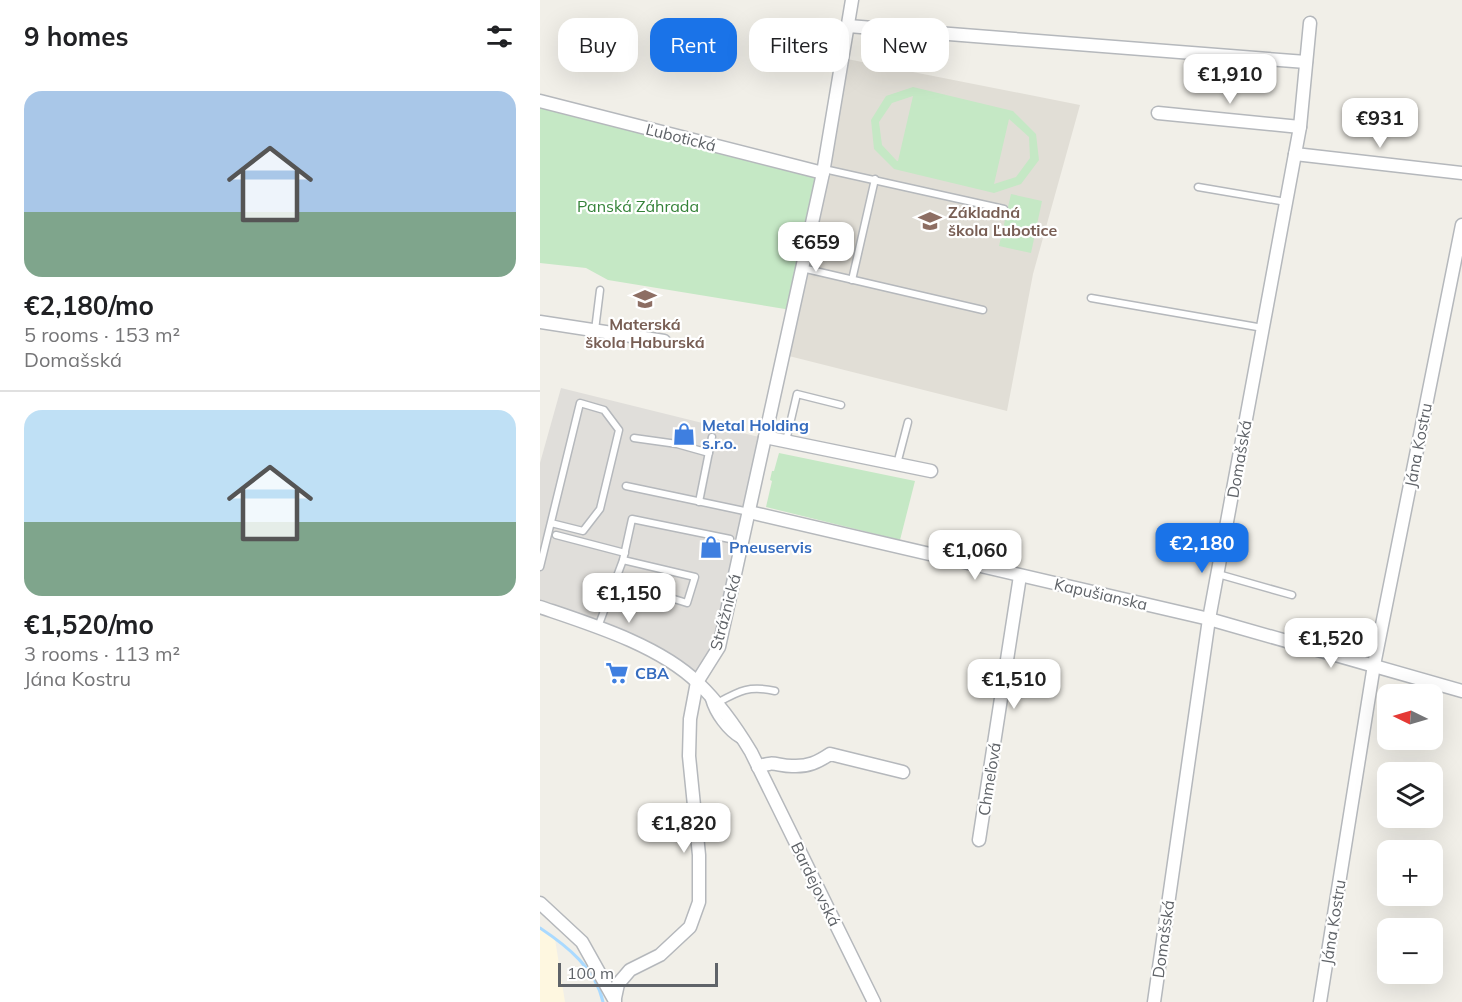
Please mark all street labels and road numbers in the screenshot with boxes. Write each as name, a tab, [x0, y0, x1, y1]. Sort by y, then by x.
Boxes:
street label: Ľubotická	[644, 119, 718, 155]
street label: Jána Kostru	[1400, 401, 1436, 489]
street label: Domašská	[1222, 419, 1256, 499]
street label: Strážnická	[705, 572, 745, 652]
street label: Kapušianska	[1052, 574, 1150, 614]
street label: Chmeľová	[973, 741, 1005, 817]
street label: Bardejovská	[787, 839, 845, 929]
street label: Jána Kostru	[1316, 878, 1350, 966]
street label: Domašská	[1148, 899, 1178, 979]

